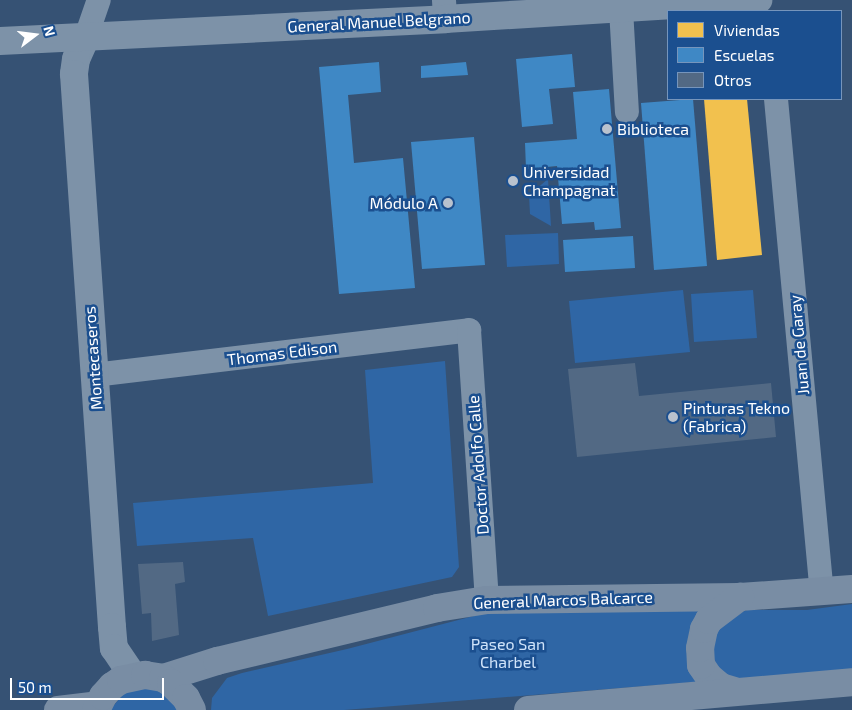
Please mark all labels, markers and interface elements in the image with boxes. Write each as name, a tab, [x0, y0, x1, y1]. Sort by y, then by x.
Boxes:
street label: General Manuel Belgrano	[287, 8, 471, 36]
north arrow	[10, 10, 60, 60]
legend	[667, 10, 842, 100]
text: Viviendas	[714, 21, 780, 39]
text: N	[40, 24, 59, 38]
text: Escuelas	[714, 46, 774, 64]
text: Otros	[714, 71, 752, 89]
place label: Biblioteca	[617, 119, 689, 139]
marker: Biblioteca	[601, 123, 613, 135]
place label: Universidad Champagnat	[523, 162, 615, 200]
marker: Universidad Champagnat	[507, 175, 519, 187]
place label: Módulo A	[369, 193, 438, 213]
marker: Módulo A	[442, 197, 454, 209]
street label: Juan de Garay	[785, 294, 813, 396]
street label: Montecaseros	[80, 306, 106, 410]
street label: Thomas Edison	[226, 337, 338, 369]
street label: Doctor Adolfo Calle	[464, 394, 492, 536]
place label: Pinturas Tekno (Fabrica)	[683, 398, 790, 436]
marker: Pinturas Tekno (Fabrica)	[667, 411, 679, 423]
street label: General Marcos Balcarce	[473, 587, 653, 613]
park label: Paseo San Charbel	[471, 634, 545, 672]
scale bar	[12, 668, 166, 700]
text: 50 m	[18, 678, 52, 696]

